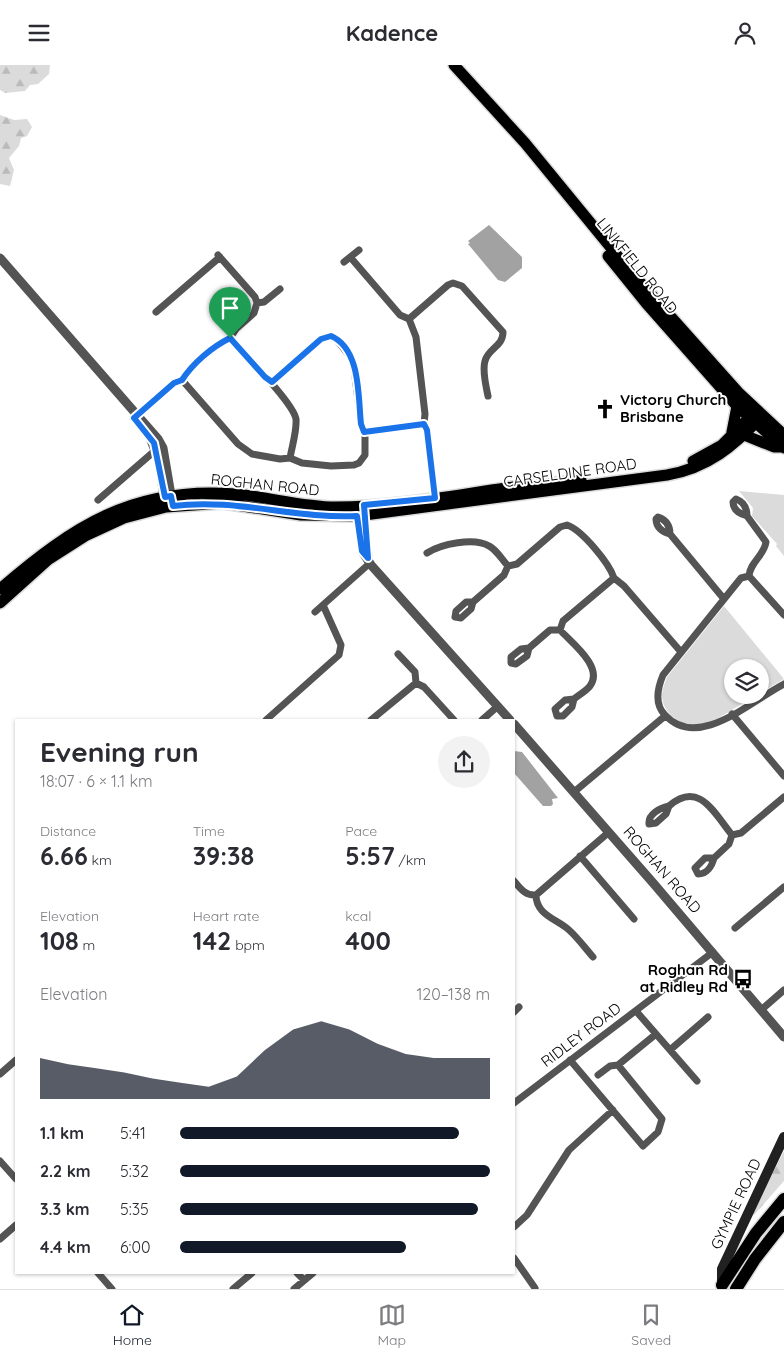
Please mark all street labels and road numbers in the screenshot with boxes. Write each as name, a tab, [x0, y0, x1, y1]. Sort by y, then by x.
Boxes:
street label: LINKFIELD ROAD	[593, 214, 682, 318]
street label: CARSELDINE ROAD	[502, 454, 638, 491]
street label: ROGHAN ROAD	[210, 469, 321, 500]
street label: ROGHAN ROAD	[619, 822, 705, 917]
street label: RIDLEY ROAD	[537, 998, 625, 1071]
street label: GYMPIE ROAD	[706, 1155, 765, 1252]

